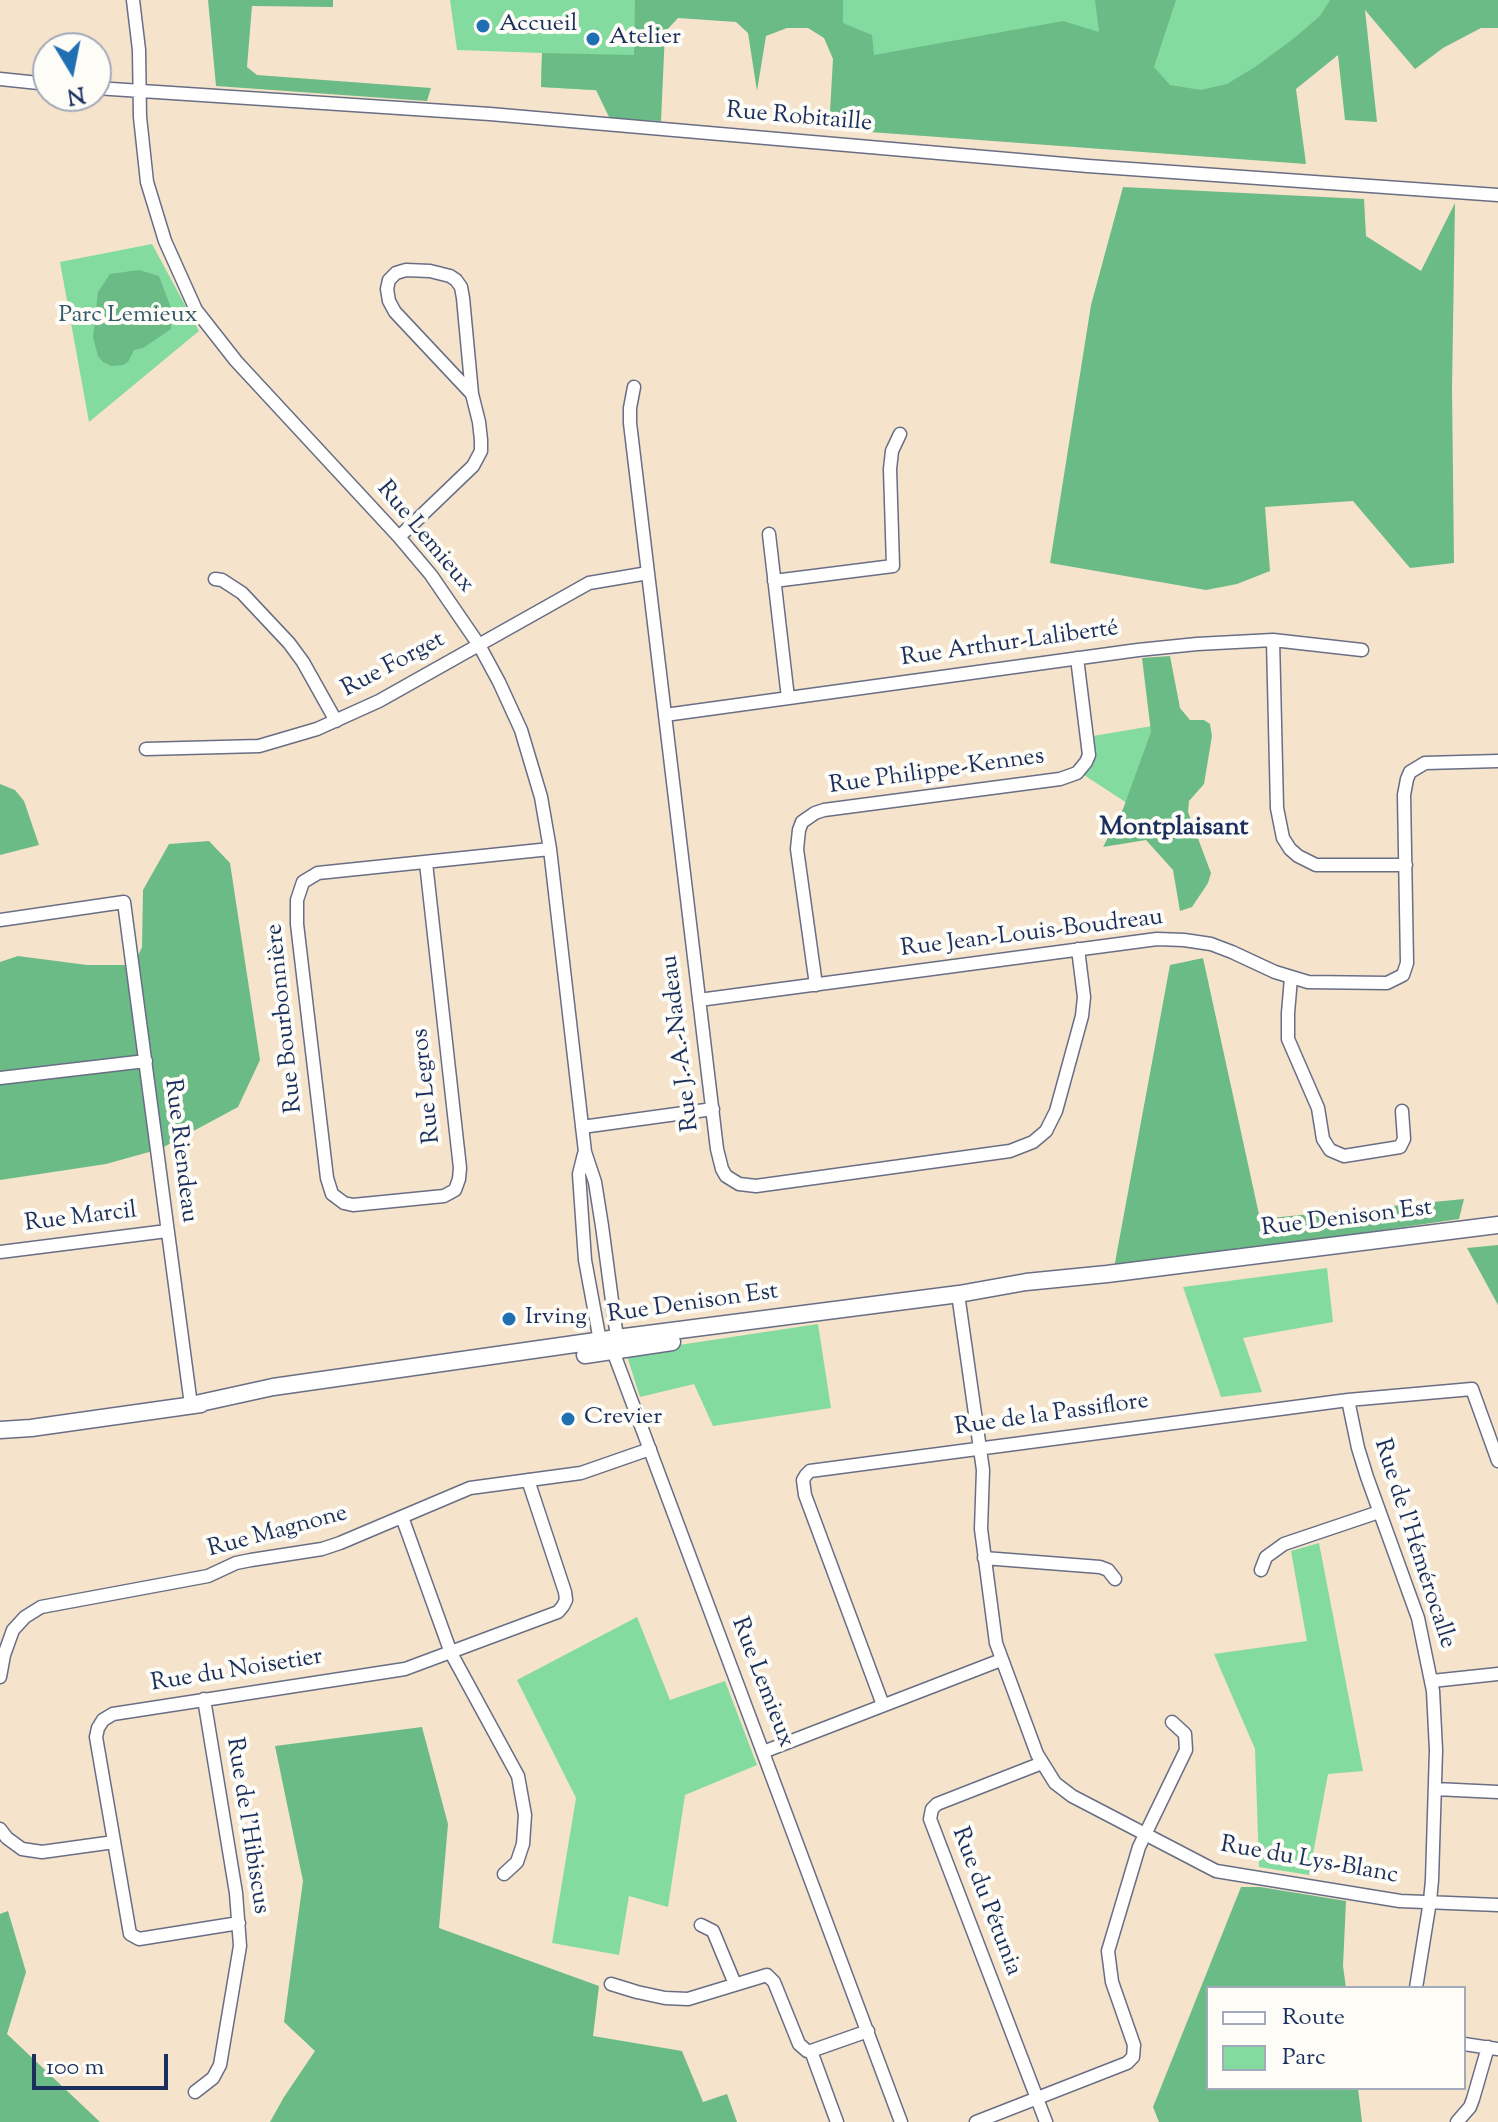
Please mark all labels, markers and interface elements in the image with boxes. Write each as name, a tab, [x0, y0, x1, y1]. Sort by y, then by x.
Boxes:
place label: Accueil	[499, 12, 578, 40]
marker: Accueil	[474, 17, 492, 35]
place label: Atelier	[609, 25, 681, 53]
marker: Atelier	[584, 30, 602, 48]
north arrow	[32, 32, 112, 112]
text: N	[64, 76, 87, 111]
street label: Rue Robitaille	[725, 98, 873, 140]
park label: Parc Lemieux	[58, 303, 198, 331]
street label: Rue Lemieux	[369, 476, 479, 600]
street label: Rue Arthur-Laliberté	[899, 615, 1121, 675]
street label: Rue Forget	[338, 627, 450, 705]
street label: Rue Philippe-Kennes	[828, 744, 1046, 802]
district label: Montplaisant	[1100, 814, 1248, 846]
street label: Rue Jean-Louis-Boudreau	[899, 905, 1165, 965]
street label: Rue Bourbonnière	[262, 922, 310, 1114]
street label: Rue J.-A.-Nadeau	[657, 953, 707, 1133]
street label: Rue Legros	[408, 1027, 448, 1145]
street label: Rue Riendeau	[156, 1077, 202, 1225]
street label: Rue Denison Est	[1260, 1195, 1434, 1245]
street label: Rue Marcil	[23, 1198, 139, 1240]
street label: Rue Denison Est	[606, 1279, 780, 1331]
place label: Irving	[525, 1305, 587, 1333]
marker: Irving	[500, 1310, 518, 1328]
street label: Rue de la Passiflore	[953, 1388, 1151, 1444]
place label: Crevier	[584, 1405, 662, 1433]
marker: Crevier	[559, 1410, 577, 1428]
street label: Rue de l'Hémérocalle	[1366, 1436, 1460, 1652]
street label: Rue Magnone	[205, 1501, 351, 1565]
street label: Rue Lemieux	[723, 1614, 799, 1752]
street label: Rue du Noisetier	[149, 1644, 325, 1700]
street label: Rue de l'Hibiscus	[218, 1736, 274, 1916]
street label: Rue du Pétunia	[944, 1824, 1026, 1980]
street label: Rue du Lys-Blanc	[1218, 1832, 1400, 1892]
legend	[1206, 1986, 1466, 2090]
text: Route	[1282, 2001, 1345, 2035]
scale bar	[36, 2038, 172, 2088]
text: Parc	[1282, 2041, 1326, 2075]
text: 100 m	[46, 2051, 104, 2085]

